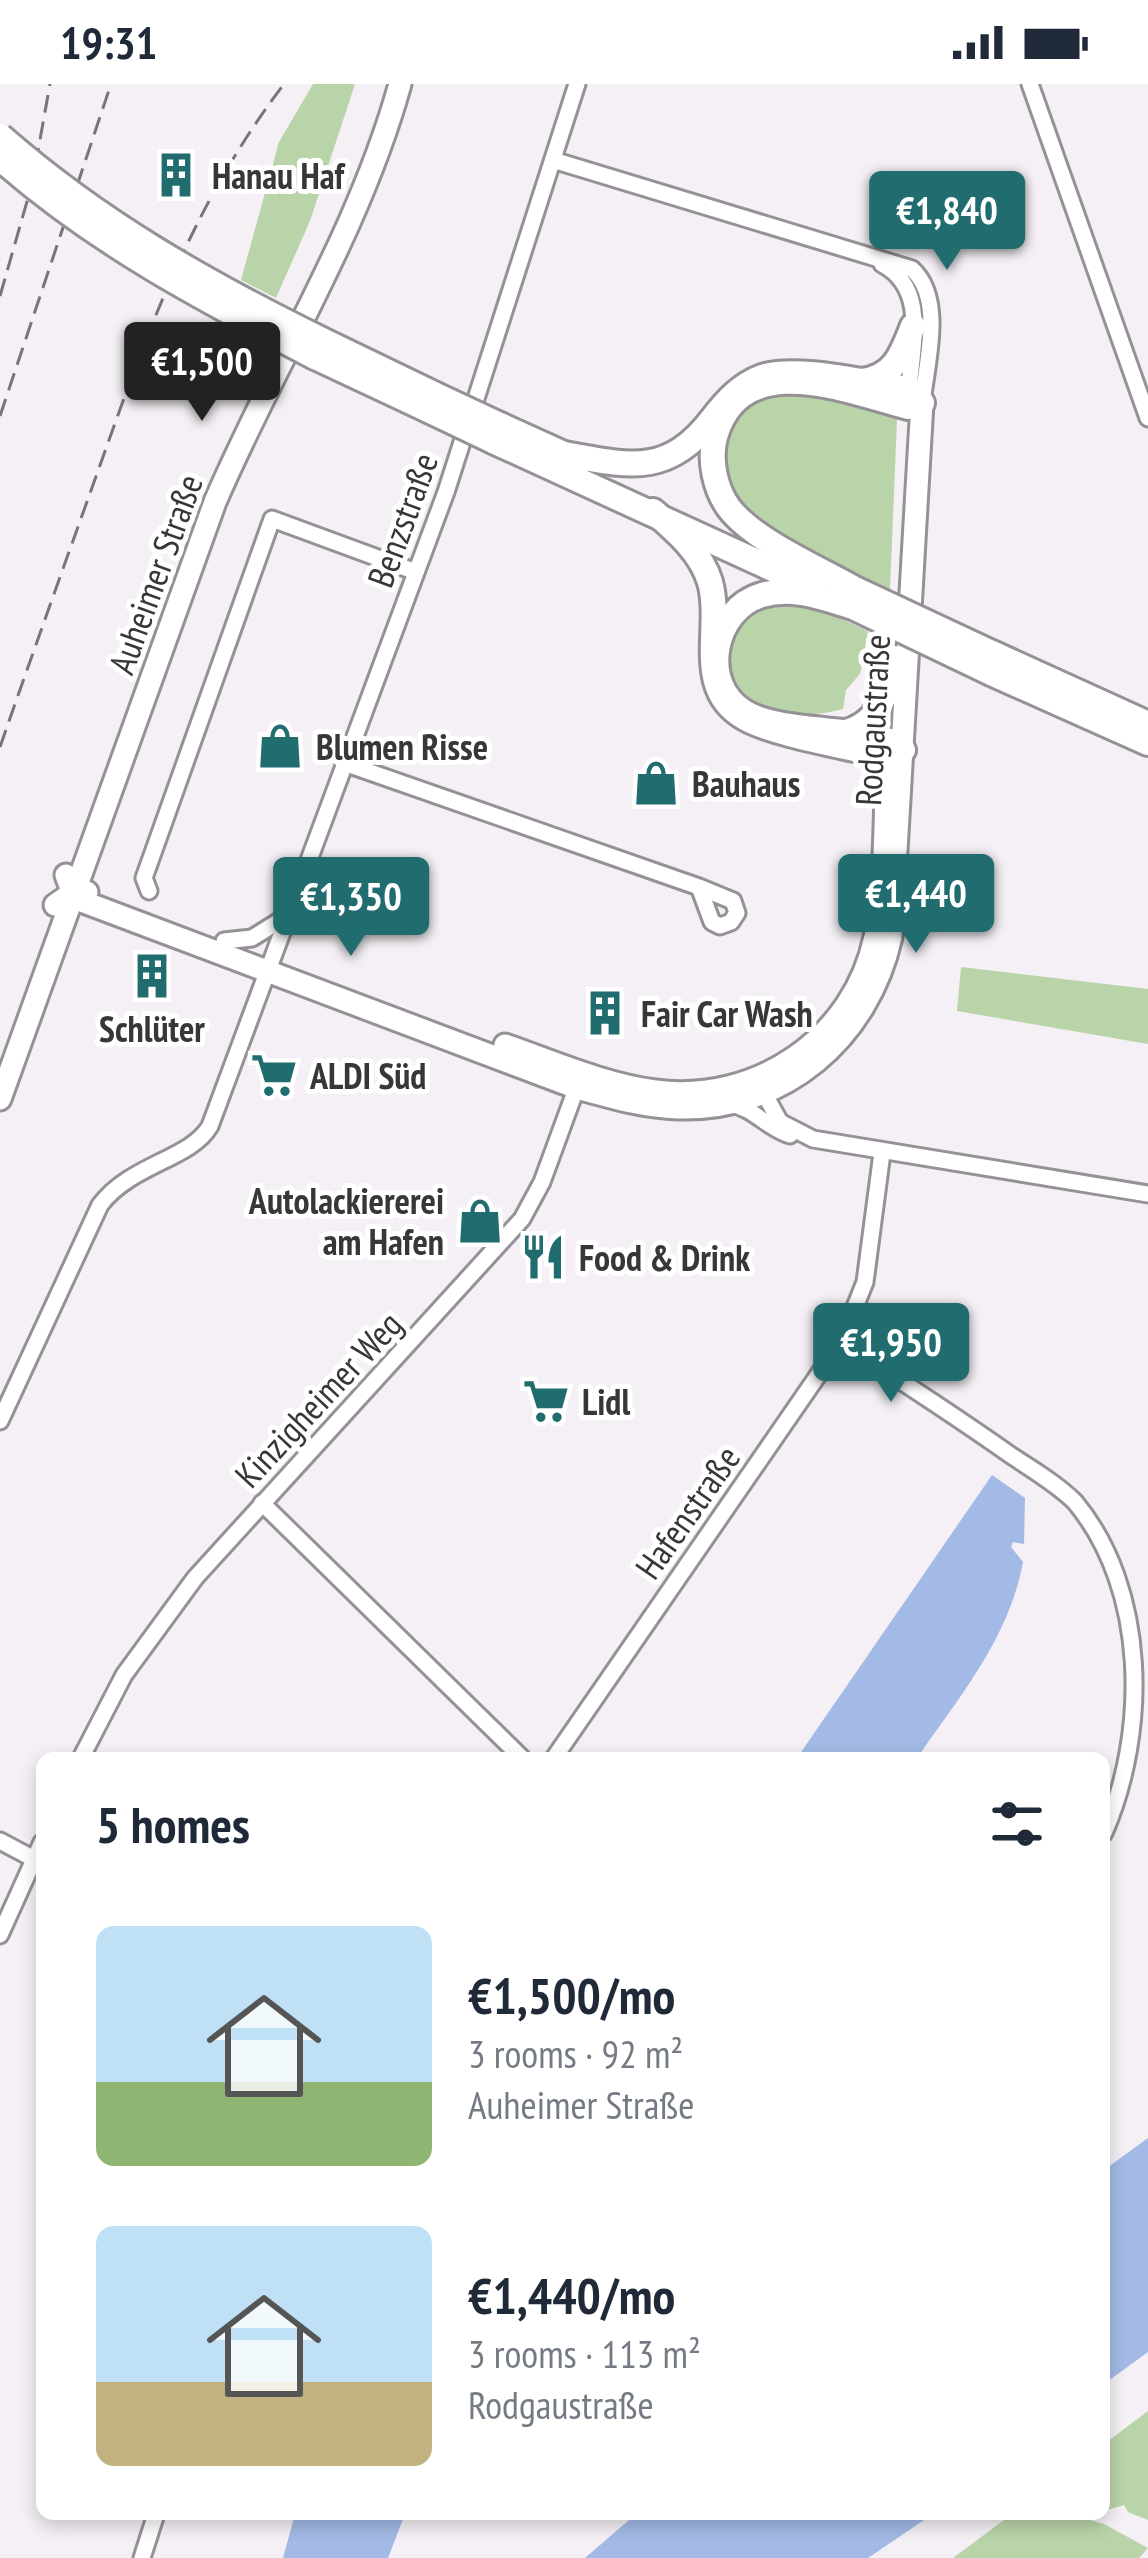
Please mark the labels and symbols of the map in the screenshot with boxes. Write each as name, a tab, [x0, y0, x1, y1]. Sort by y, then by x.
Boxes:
building icon: Hanau Haf	[151, 150, 201, 200]
place label: Hanau Haf	[212, 152, 347, 199]
pin: €1,840	[849, 171, 1045, 273]
pin: €1,500	[104, 322, 300, 424]
street label: Benzstraße	[356, 446, 448, 594]
street label: Auheimer Straße	[97, 468, 213, 680]
street label: Rodgaustraße	[844, 633, 900, 807]
shop icon: Blumen Risse	[255, 721, 305, 771]
place label: Blumen Risse	[316, 723, 488, 770]
shop icon: Bauhaus	[631, 758, 681, 808]
place label: Bauhaus	[692, 760, 800, 807]
pin: €1,440	[818, 854, 1014, 956]
pin: €1,350	[253, 857, 449, 959]
building icon: Schlüter	[127, 951, 177, 1001]
building icon: Fair Car Wash	[580, 988, 630, 1038]
place label: Fair Car Wash	[641, 990, 813, 1037]
place label: Schlüter	[99, 1005, 205, 1052]
supermarket icon: ALDI Süd	[249, 1050, 299, 1100]
place label: ALDI Süd	[309, 1052, 426, 1099]
place label: Autolackiererei am Hafen	[248, 1177, 444, 1265]
shop icon: Autolackiererei am Hafen	[455, 1196, 505, 1246]
restaurant icon: Food & Drink	[518, 1232, 568, 1282]
place label: Food & Drink	[579, 1234, 750, 1281]
street label: Kinzigheimer Weg	[224, 1301, 412, 1497]
pin: €1,950	[793, 1303, 989, 1405]
supermarket icon: Lidl	[521, 1376, 571, 1426]
place label: Lidl	[582, 1378, 630, 1425]
street label: Hafenstraße	[624, 1436, 750, 1588]

